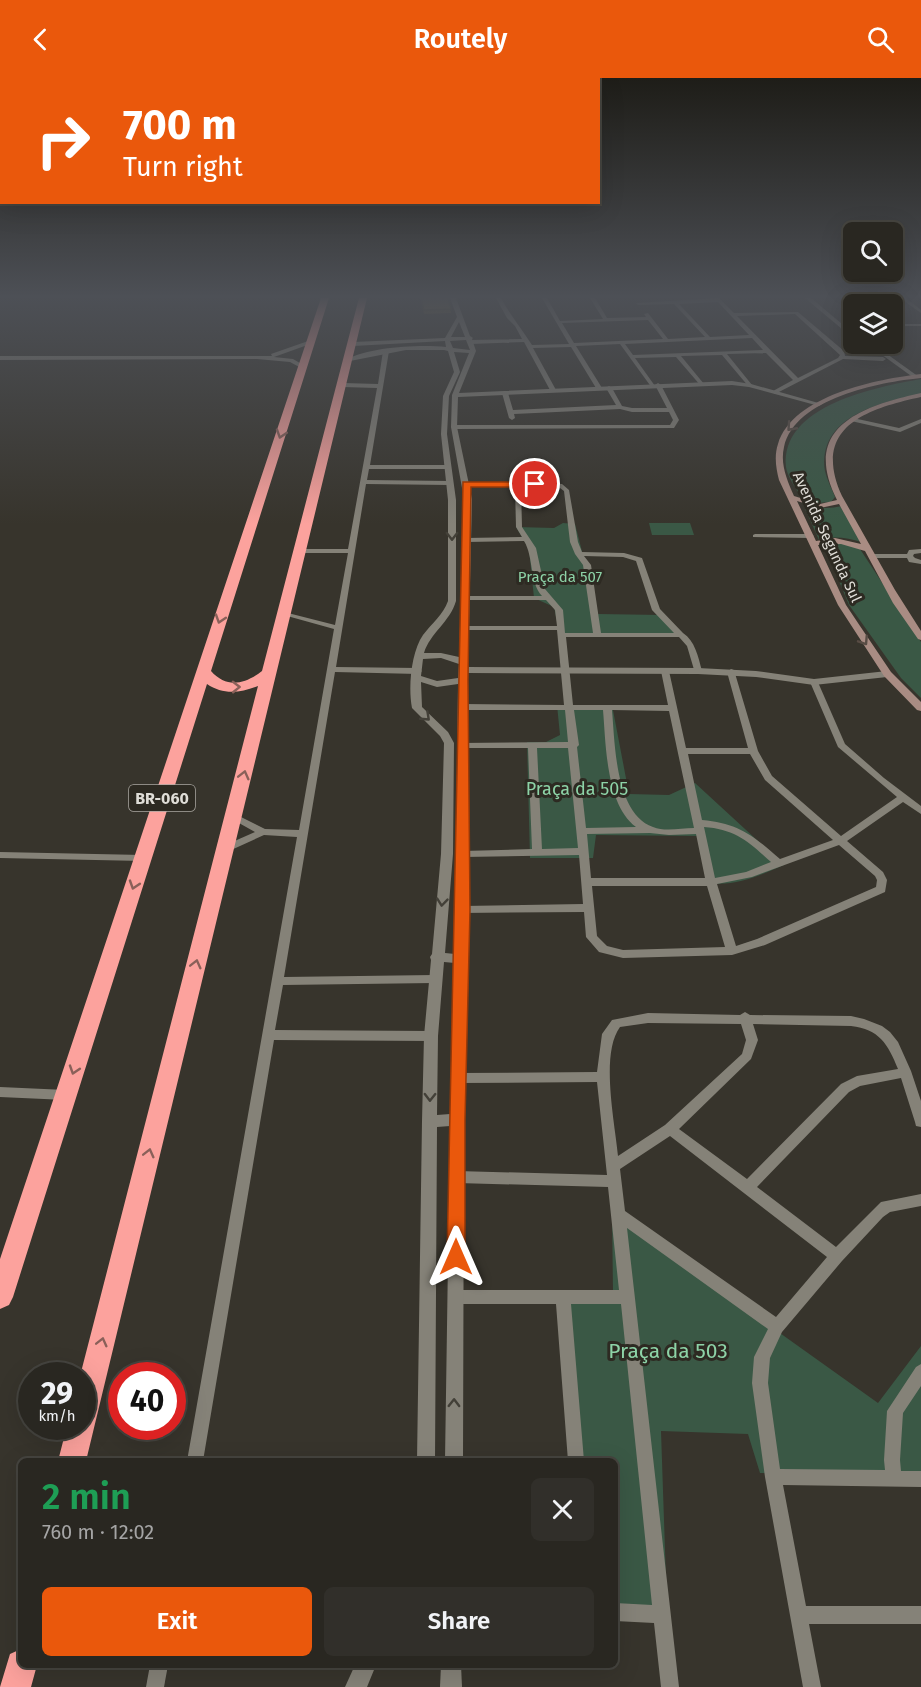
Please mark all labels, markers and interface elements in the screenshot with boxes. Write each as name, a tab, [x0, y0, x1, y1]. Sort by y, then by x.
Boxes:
icon: back	[24, 23, 57, 56]
text: Routely	[414, 23, 507, 55]
icon: search	[864, 23, 897, 56]
text: 700 m	[123, 100, 237, 150]
icon: right	[24, 102, 102, 180]
text: Turn right	[123, 151, 243, 183]
map controls	[843, 222, 903, 354]
button: search	[843, 222, 903, 282]
button: layers	[843, 294, 903, 354]
one-way arrow	[788, 421, 799, 432]
one-way arrow	[275, 428, 288, 439]
pin	[509, 458, 560, 509]
icon: arrive	[518, 467, 551, 500]
street label: Avenida Segunda Sul	[789, 469, 865, 606]
one-way arrow	[446, 531, 458, 540]
park label: Praça da 507	[518, 568, 603, 586]
one-way arrow	[215, 613, 227, 624]
one-way arrow	[857, 634, 868, 645]
one-way arrow	[231, 681, 240, 693]
one-way arrow	[419, 709, 430, 720]
one-way arrow	[236, 770, 249, 780]
park label: Praça da 505	[526, 778, 628, 800]
road number: BR-060	[129, 785, 195, 811]
one-way arrow	[129, 879, 141, 890]
one-way arrow	[436, 898, 449, 907]
one-way arrow	[189, 959, 202, 969]
one-way arrow	[69, 1064, 81, 1075]
one-way arrow	[424, 1092, 436, 1101]
one-way arrow	[142, 1148, 155, 1158]
position arrow	[424, 1225, 488, 1289]
one-way arrow	[94, 1337, 107, 1347]
park label: Praça da 503	[608, 1338, 728, 1364]
speed limit sign: 40	[108, 1362, 186, 1440]
text: 29	[41, 1376, 73, 1412]
one-way arrow	[448, 1398, 460, 1407]
text: km/h	[38, 1407, 76, 1425]
text: 2 min	[42, 1475, 131, 1519]
button: close	[531, 1478, 594, 1541]
text: 760 m · 12:02	[42, 1520, 154, 1544]
button: Exit	[42, 1587, 312, 1656]
button: Share	[324, 1587, 594, 1656]

